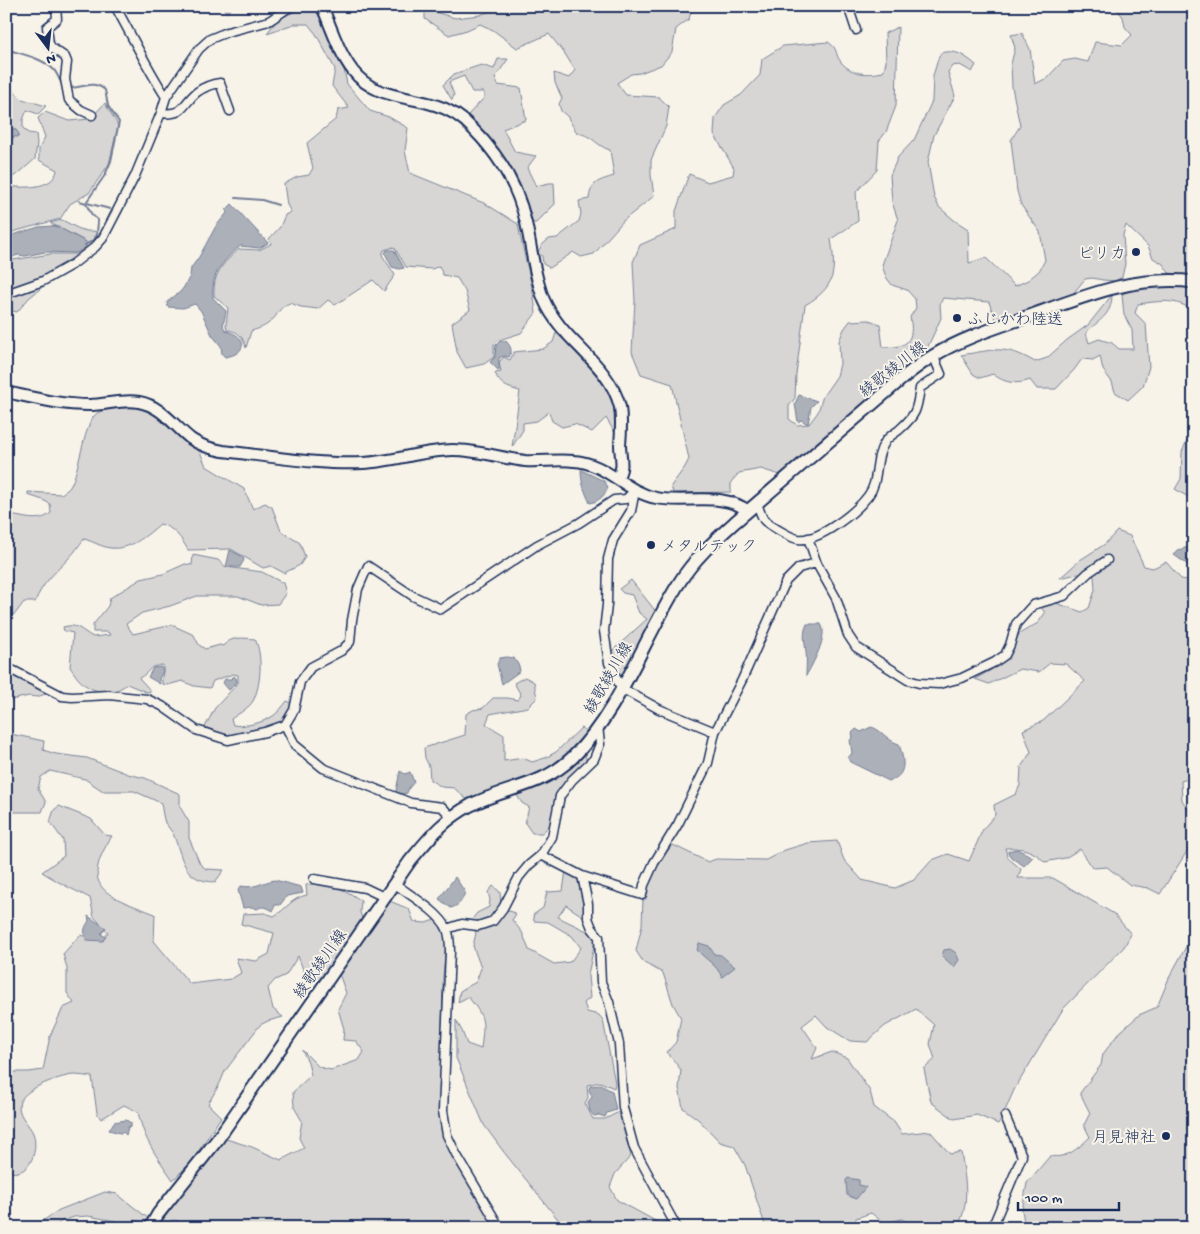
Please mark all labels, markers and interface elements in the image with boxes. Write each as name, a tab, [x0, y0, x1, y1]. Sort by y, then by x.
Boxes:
north arrow	[22, 22, 72, 72]
text: N	[44, 49, 57, 68]
place label: ピリカ	[1078, 245, 1126, 265]
marker: ピリカ	[1130, 246, 1142, 258]
place label: ふじかわ陸送	[967, 311, 1063, 331]
marker: ふじかわ陸送	[951, 312, 963, 324]
street label: 綾歌綾川線	[856, 337, 932, 403]
marker: メタルテック	[645, 539, 657, 551]
place label: メタルテック	[661, 539, 757, 558]
street label: 綾歌綾川線	[580, 638, 638, 718]
street label: 綾歌綾川線	[289, 926, 353, 1003]
place label: 月見神社	[1092, 1129, 1156, 1149]
marker: 月見神社	[1160, 1130, 1172, 1142]
scale bar	[1018, 1179, 1119, 1211]
text: 100 m	[1024, 1190, 1063, 1208]

